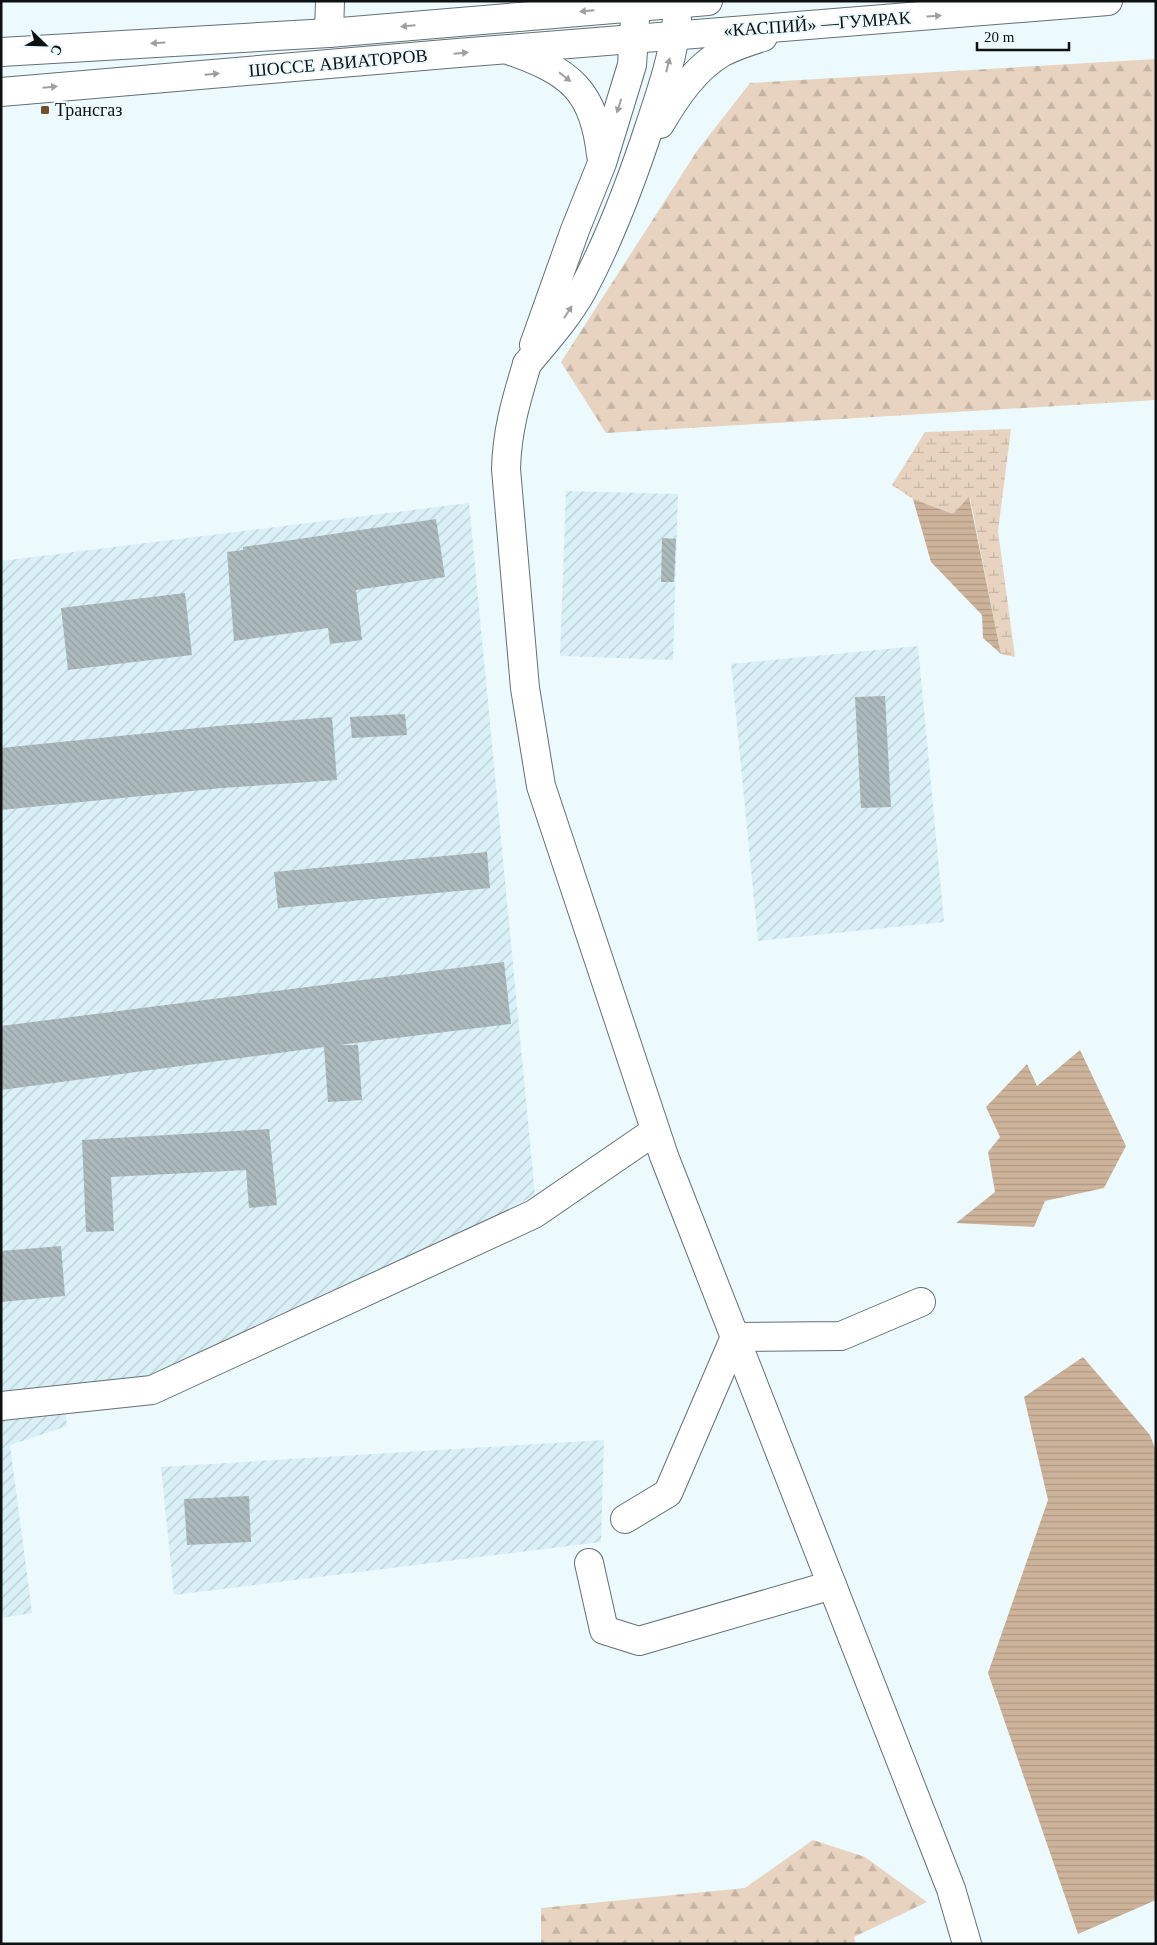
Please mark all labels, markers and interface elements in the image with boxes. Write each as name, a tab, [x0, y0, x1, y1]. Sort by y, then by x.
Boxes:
one-way arrow	[579, 7, 595, 15]
street label: «КАСПИЙ» —ГУМРАК	[723, 7, 912, 41]
one-way arrow	[926, 11, 942, 19]
north arrow	[20, 20, 70, 70]
scale bar	[977, 20, 1070, 52]
one-way arrow	[400, 23, 416, 31]
text: 20 m	[984, 29, 1015, 45]
one-way arrow	[150, 39, 166, 47]
text: С	[48, 42, 65, 57]
street label: ШОССЕ АВИАТОРОВ	[248, 45, 428, 81]
one-way arrow	[453, 48, 469, 56]
one-way arrow	[664, 58, 672, 73]
one-way arrow	[204, 70, 220, 78]
one-way arrow	[558, 71, 571, 82]
one-way arrow	[42, 83, 58, 91]
one-way arrow	[615, 99, 623, 114]
place label: Трансгаз	[55, 100, 122, 120]
marker: Трансгаз	[39, 104, 51, 116]
one-way arrow	[563, 306, 573, 319]

